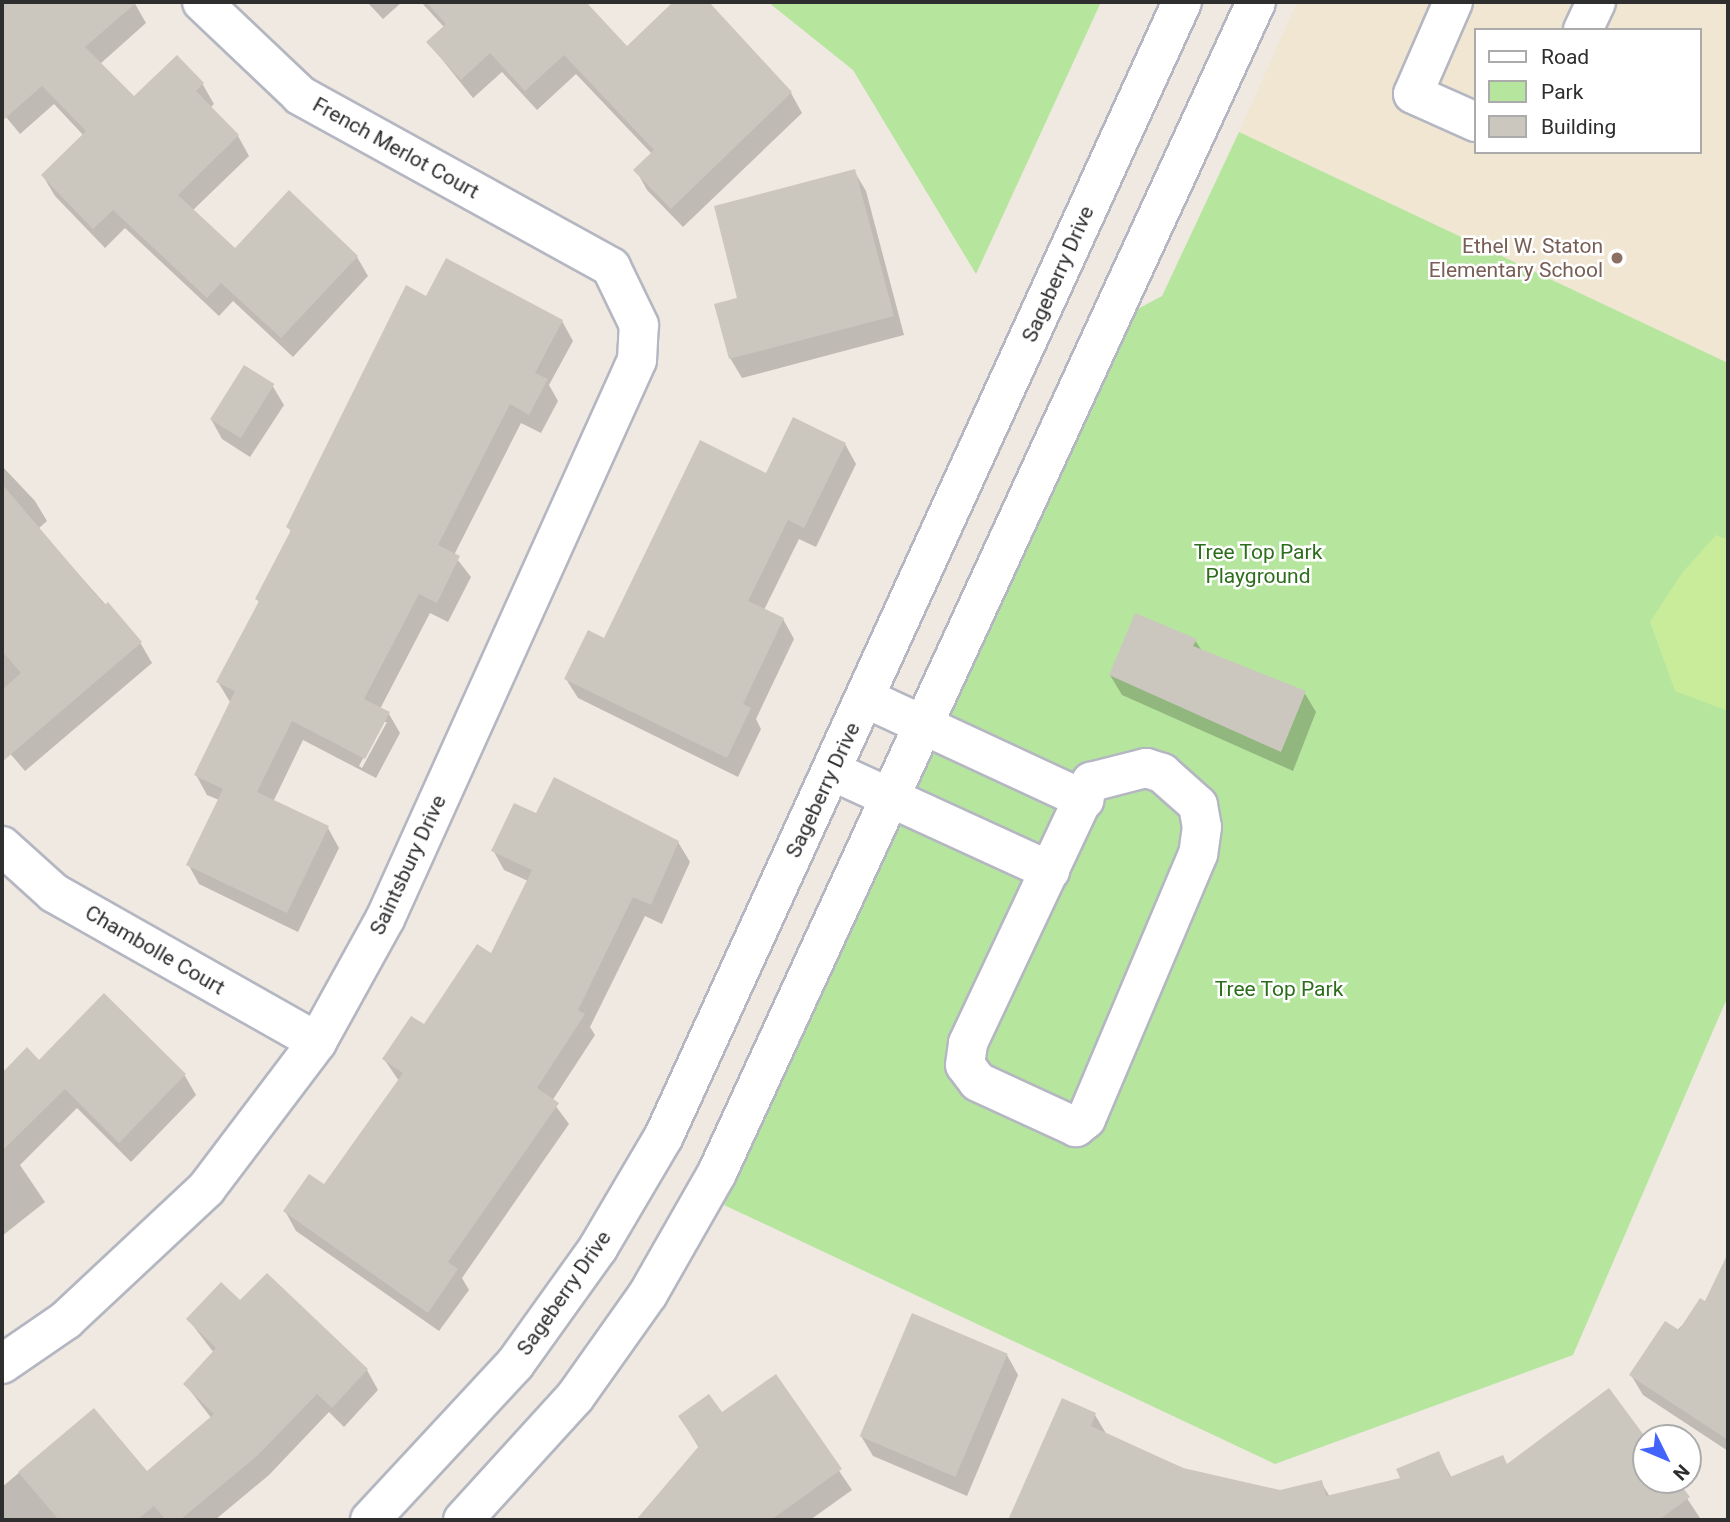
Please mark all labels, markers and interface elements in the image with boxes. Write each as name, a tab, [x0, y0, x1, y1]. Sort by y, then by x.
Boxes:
legend	[1474, 28, 1702, 154]
text: Road	[1541, 45, 1589, 69]
text: Park	[1541, 80, 1583, 104]
street label: French Merlot Court	[308, 92, 484, 204]
text: Building	[1541, 115, 1616, 139]
street label: Sageberry Drive	[1017, 202, 1099, 346]
place label: Ethel W. Staton Elementary School	[1429, 233, 1603, 283]
marker: Ethel W. Staton Elementary School	[1609, 250, 1625, 266]
park label: Tree Top Park Playground	[1194, 539, 1322, 589]
street label: Sageberry Drive	[781, 718, 865, 862]
street label: Saintsbury Drive	[365, 791, 451, 939]
street label: Chambolle Court	[81, 900, 229, 1000]
park label: Tree Top Park	[1215, 976, 1343, 1002]
street label: Sageberry Drive	[512, 1226, 616, 1360]
north arrow	[1632, 1424, 1702, 1494]
text: N	[1668, 1460, 1694, 1485]

